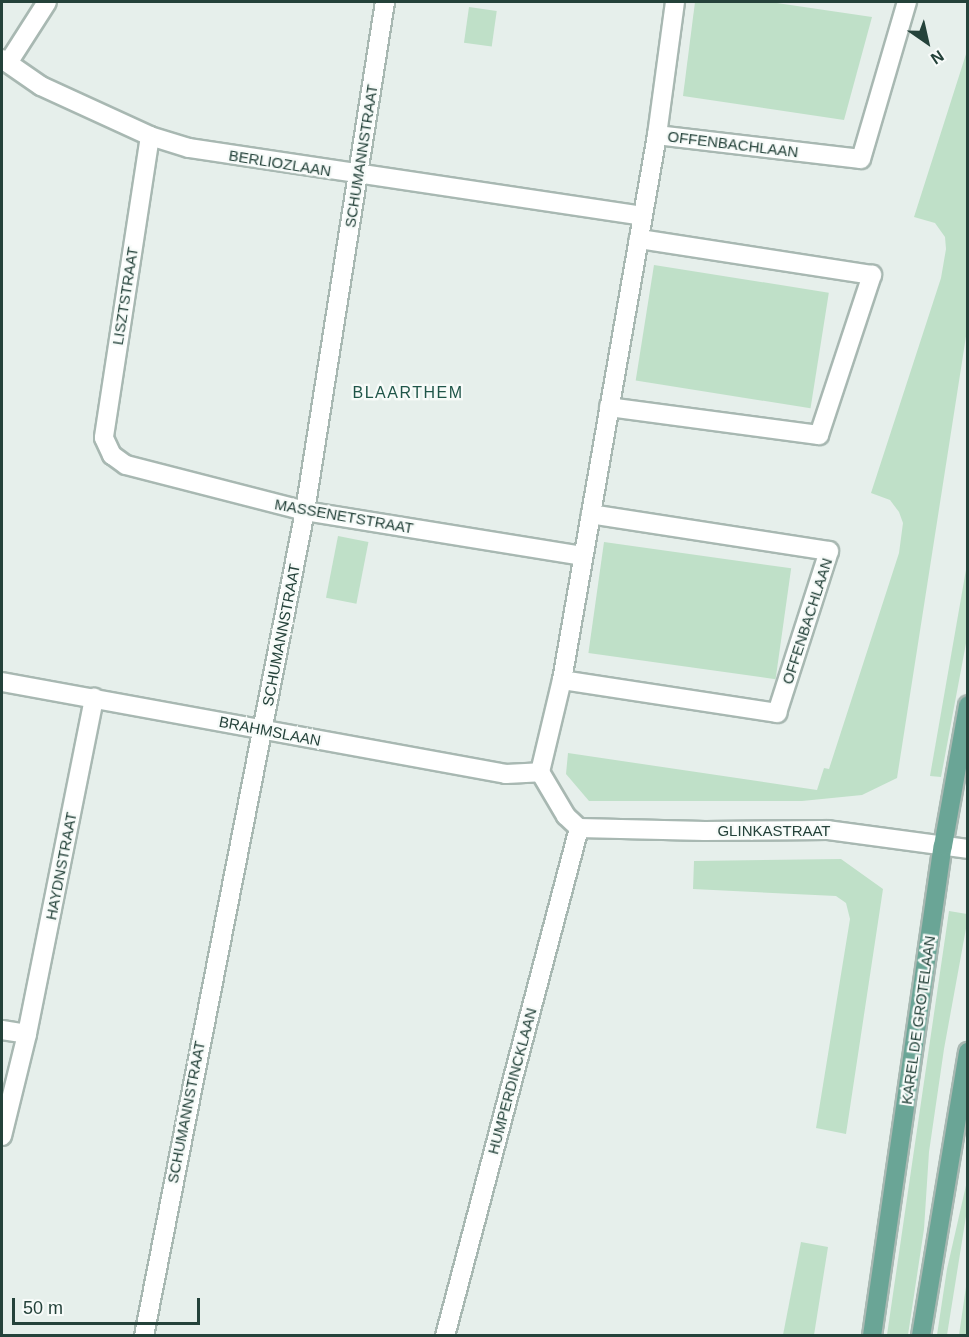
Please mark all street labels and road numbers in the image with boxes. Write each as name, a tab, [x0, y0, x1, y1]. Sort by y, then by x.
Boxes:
street label: SCHUMANNSTRAAT	[341, 83, 381, 229]
street label: OFFENBACHLAAN	[667, 127, 799, 161]
street label: BERLIOZLAAN	[228, 146, 332, 180]
street label: LISZTSTRAAT	[108, 246, 142, 346]
street label: MASSENETSTRAAT	[273, 495, 415, 537]
street label: OFFENBACHLAAN	[778, 556, 836, 686]
street label: SCHUMANNSTRAAT	[258, 562, 304, 708]
street label: BRAHMSLAAN	[218, 712, 322, 750]
street label: HAYDNSTRAAT	[42, 811, 80, 921]
street label: GLINKASTRAAT	[717, 822, 831, 840]
street label: KAREL DE GROTELAAN	[897, 934, 939, 1106]
street label: HUMPERDINCKLAAN	[484, 1006, 540, 1156]
street label: SCHUMANNSTRAAT	[163, 1039, 209, 1185]

